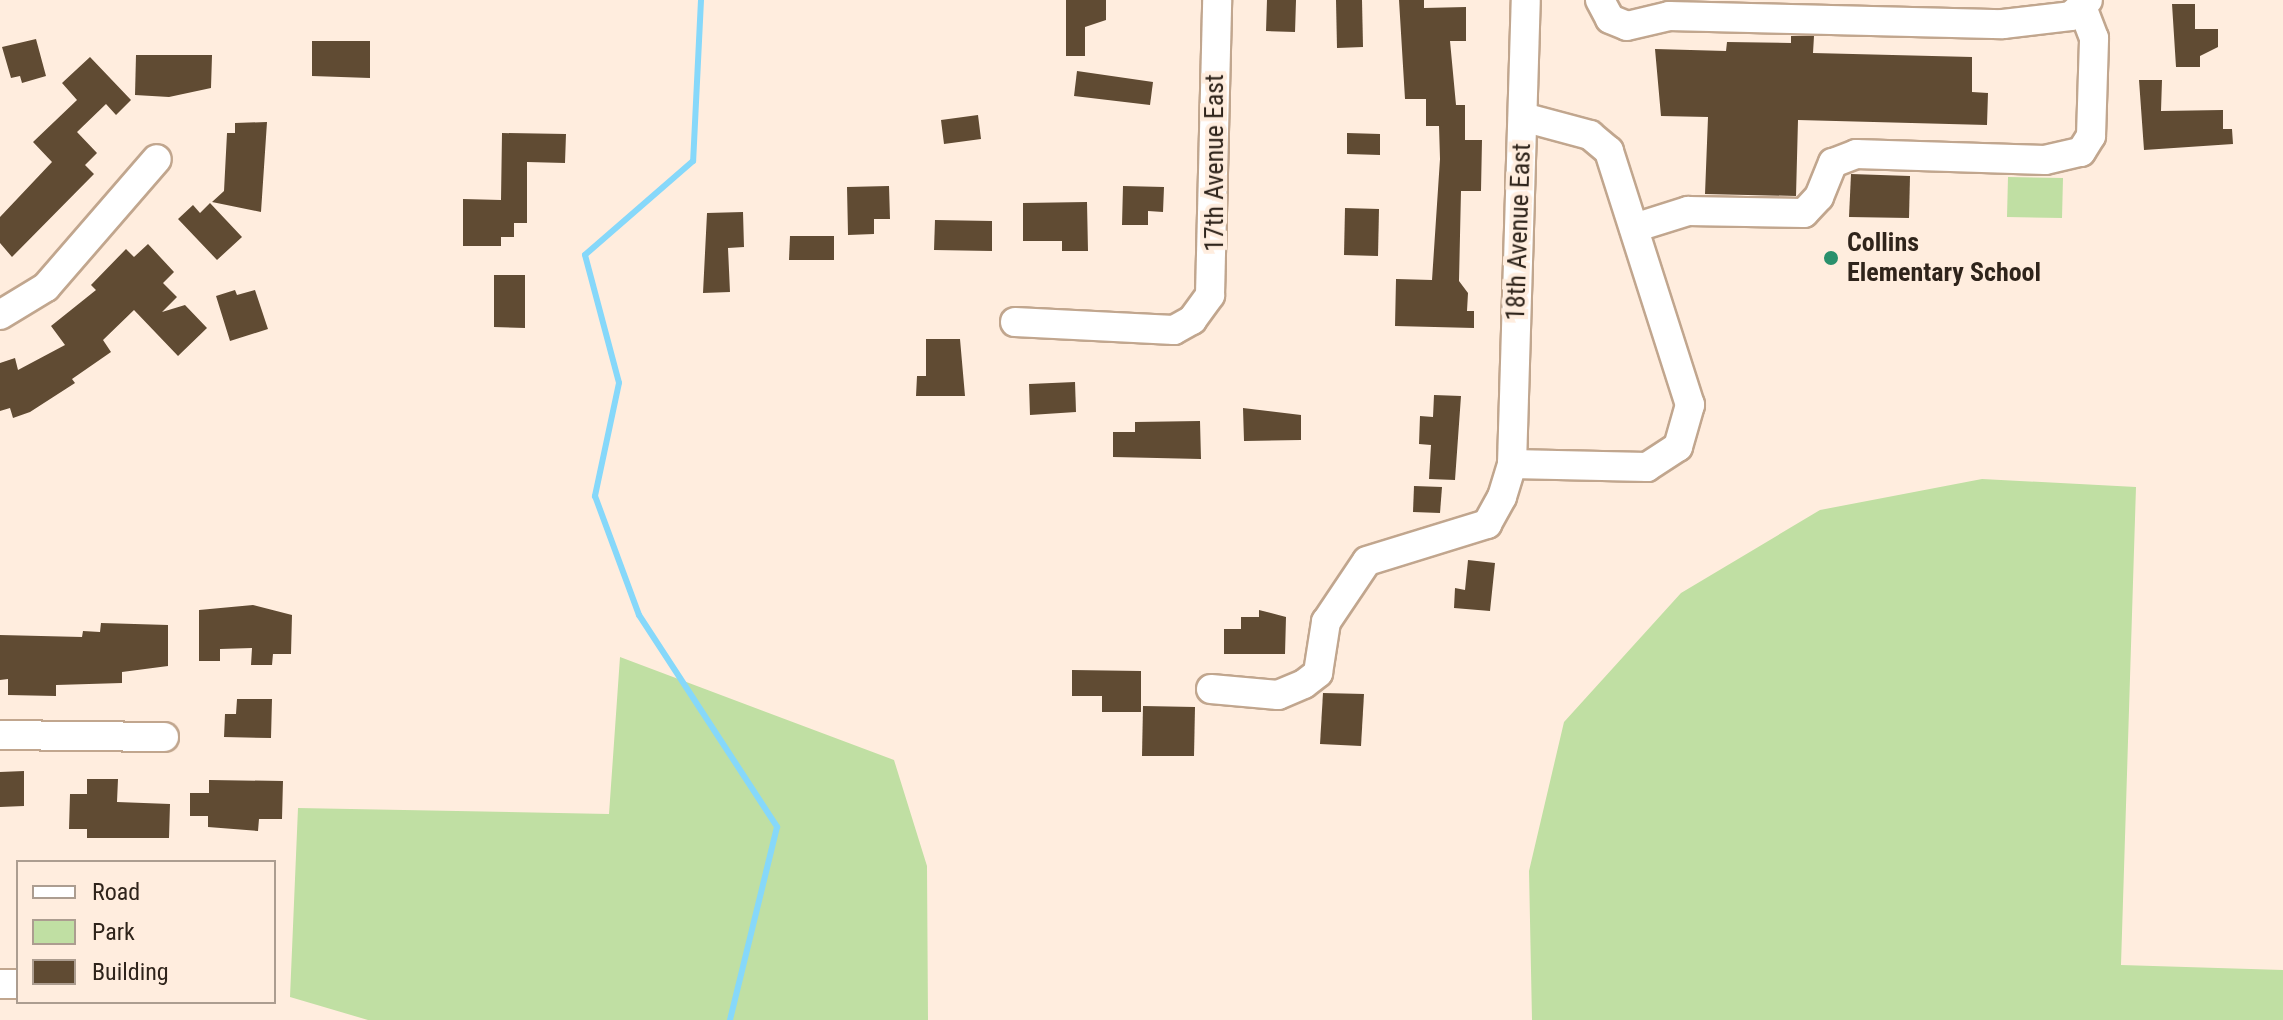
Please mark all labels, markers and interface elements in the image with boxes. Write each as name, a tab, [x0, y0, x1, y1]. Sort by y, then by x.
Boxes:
street label: 17th Avenue East	[1199, 74, 1231, 252]
street label: 18th Avenue East	[1500, 143, 1538, 321]
place label: Collins Elementary School	[1847, 227, 2041, 288]
marker: Collins Elementary School	[1822, 249, 1840, 267]
legend	[16, 860, 276, 1004]
text: Road	[92, 878, 140, 906]
text: Park	[92, 918, 135, 946]
text: Building	[92, 958, 169, 986]

